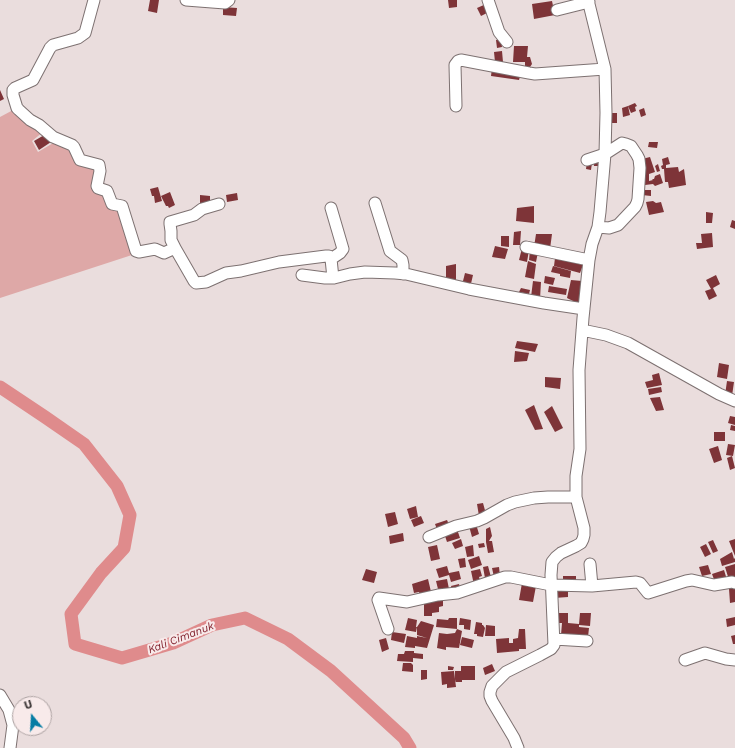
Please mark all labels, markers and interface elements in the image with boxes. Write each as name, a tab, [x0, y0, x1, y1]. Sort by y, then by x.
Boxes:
water label: Kali Cimanuk	[146, 619, 216, 657]
north arrow	[12, 696, 52, 736]
text: U	[23, 698, 34, 712]

